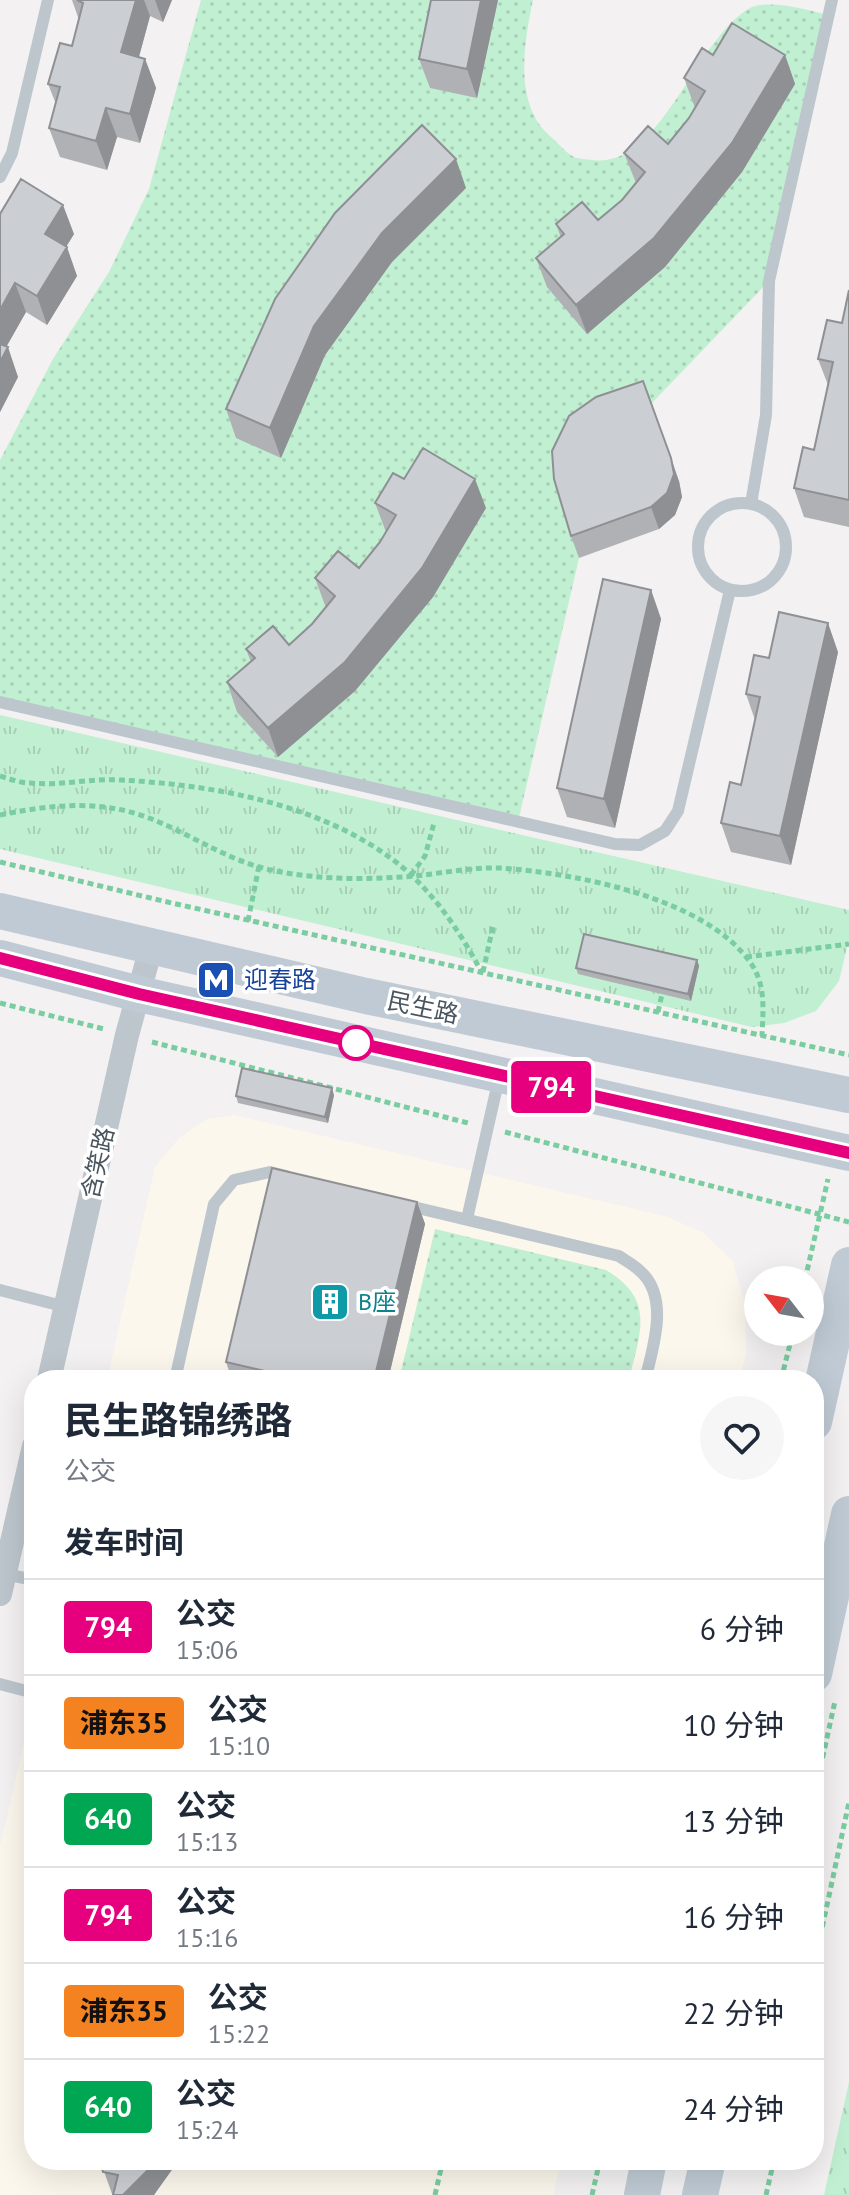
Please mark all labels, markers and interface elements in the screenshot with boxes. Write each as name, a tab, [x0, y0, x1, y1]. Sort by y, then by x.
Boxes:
metro station icon: 迎春路	[195, 959, 237, 1001]
place label: 迎春路	[244, 964, 316, 995]
street label: 民生路	[385, 985, 462, 1030]
unlabelled marker	[339, 1026, 373, 1060]
line badge: 794	[505, 1061, 597, 1113]
text: 794	[527, 1068, 575, 1105]
street label: 含笑路	[74, 1124, 121, 1201]
north arrow	[744, 1266, 824, 1346]
map controls	[744, 1266, 824, 1346]
building icon: B座	[309, 1281, 351, 1323]
place label: B座	[358, 1286, 396, 1317]
text: 民生路锦绣路	[64, 1395, 292, 1444]
button: heart	[700, 1396, 784, 1480]
text: 公交	[64, 1454, 116, 1487]
text: 发车时间	[64, 1522, 184, 1561]
text: 公交	[176, 1593, 236, 1632]
text: 794	[84, 1608, 132, 1645]
text: 6 分钟	[700, 1609, 784, 1648]
text: 15:06	[176, 1633, 238, 1666]
text: 公交	[208, 1689, 268, 1728]
text: 浦东35	[80, 1704, 168, 1741]
text: 10 分钟	[683, 1705, 784, 1744]
text: 15:10	[208, 1729, 270, 1762]
text: 公交	[176, 1785, 236, 1824]
text: 640	[84, 1800, 132, 1837]
text: 13 分钟	[683, 1801, 784, 1840]
text: 15:13	[176, 1825, 238, 1858]
text: 公交	[176, 1881, 236, 1920]
text: 794	[84, 1896, 132, 1933]
text: 16 分钟	[683, 1897, 784, 1936]
text: 15:16	[176, 1921, 238, 1954]
text: 公交	[208, 1977, 268, 2016]
text: 浦东35	[80, 1992, 168, 2029]
text: 22 分钟	[683, 1993, 784, 2032]
text: 15:22	[208, 2017, 270, 2050]
text: 公交	[176, 2073, 236, 2112]
text: 640	[84, 2088, 132, 2125]
text: 24 分钟	[683, 2089, 784, 2128]
text: 15:24	[176, 2113, 238, 2146]

